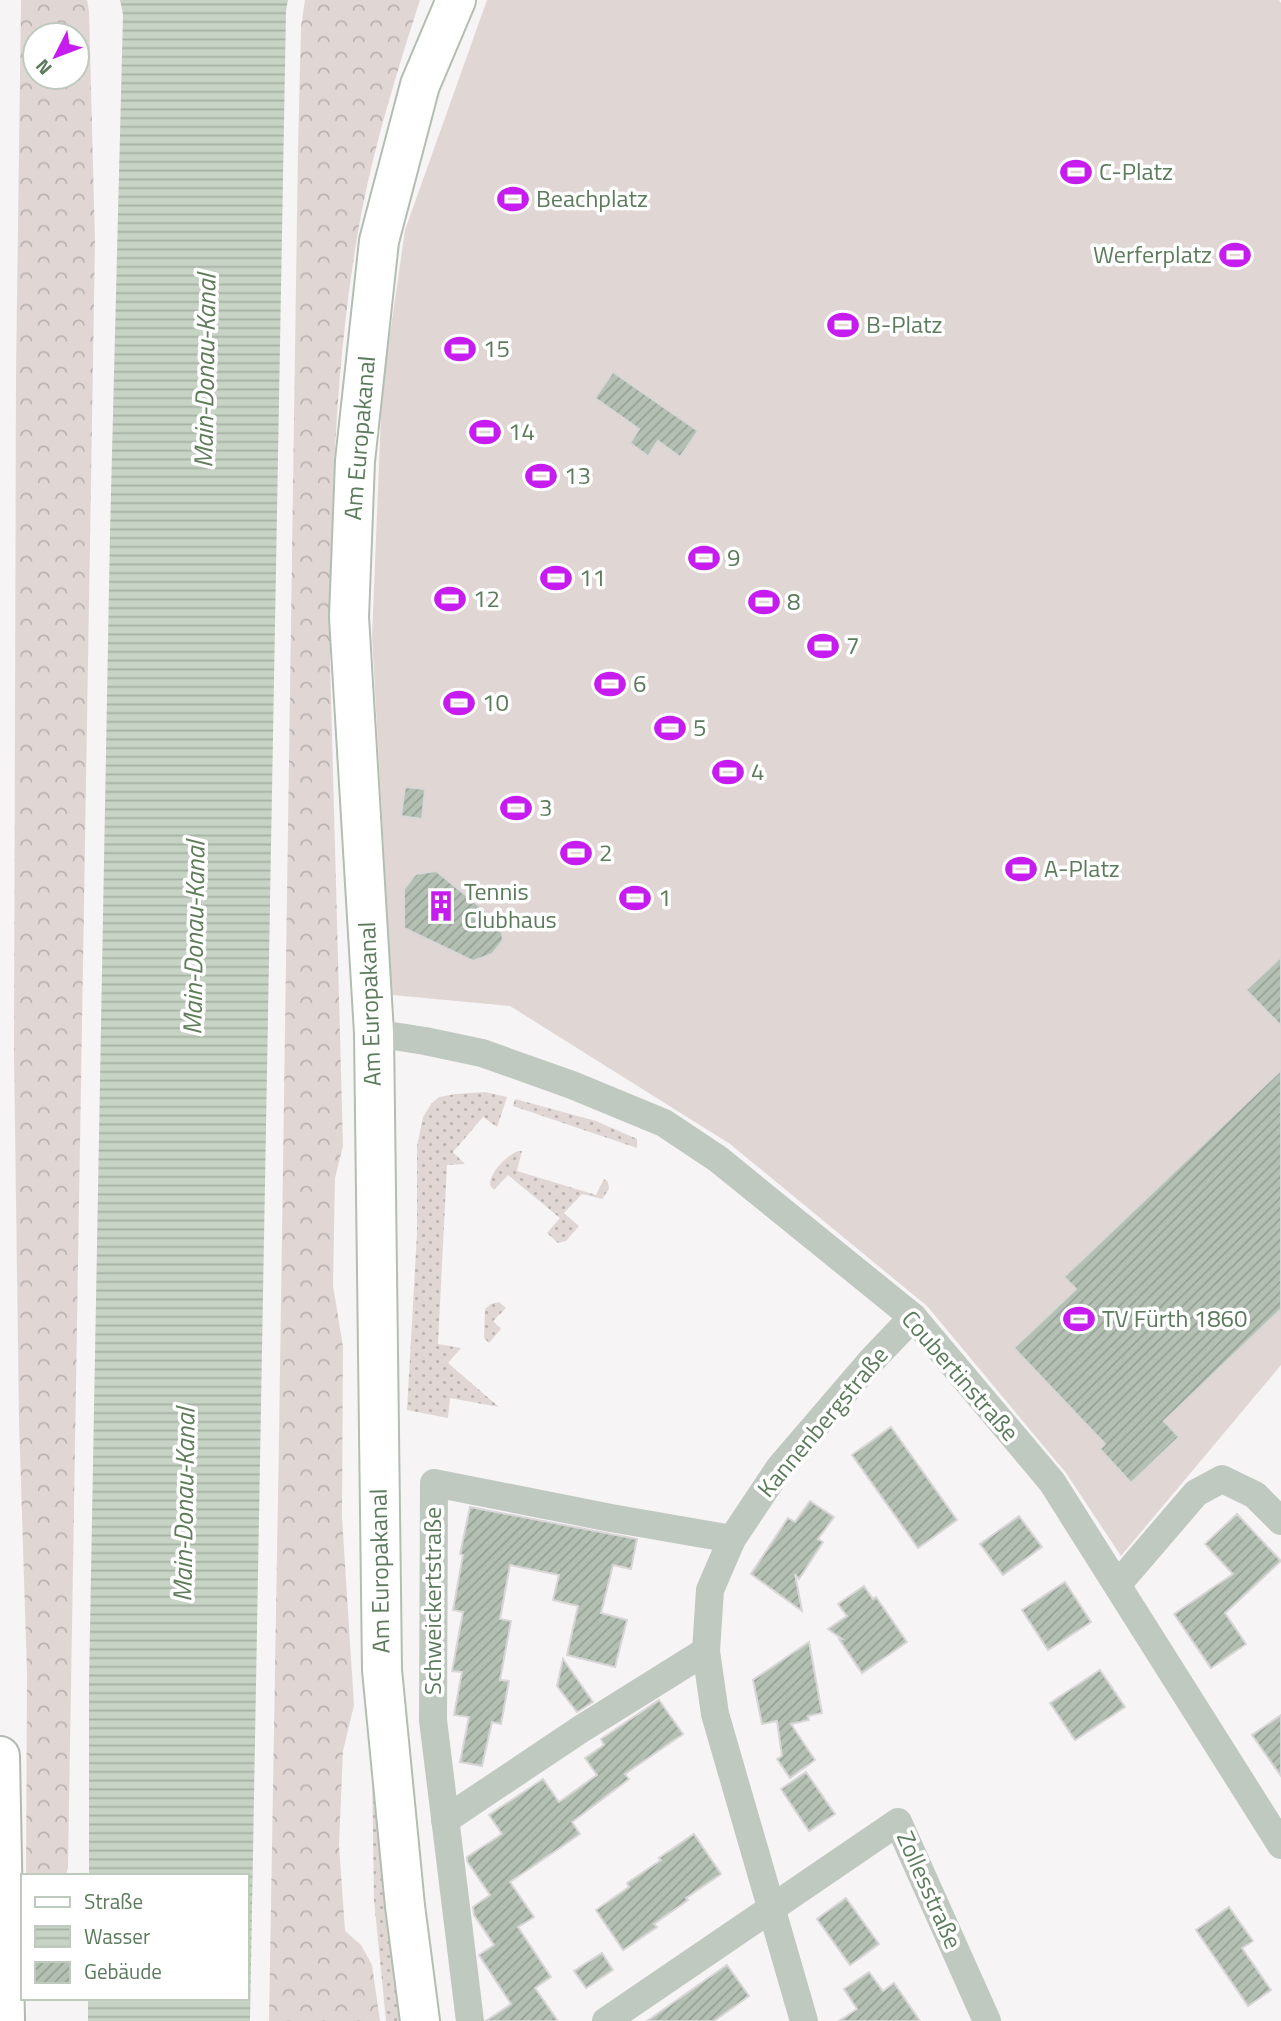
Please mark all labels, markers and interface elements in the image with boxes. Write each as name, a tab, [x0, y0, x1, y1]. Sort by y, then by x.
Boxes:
north arrow	[21, 21, 91, 91]
text: N	[28, 53, 58, 82]
place label: C-Platz	[1099, 153, 1173, 189]
sports icon: C-Platz	[1059, 155, 1093, 189]
place label: Beachplatz	[536, 180, 648, 216]
sports icon: Beachplatz	[496, 182, 530, 216]
place label: Werferplatz	[1093, 236, 1212, 272]
sports icon: Werferplatz	[1218, 238, 1252, 272]
water label: Main-Donau-Kanal	[183, 270, 226, 468]
place label: B-Platz	[866, 306, 942, 342]
sports icon: B-Platz	[826, 308, 860, 342]
place label: 15	[483, 330, 510, 366]
sports icon: 15	[443, 332, 477, 366]
street label: Am Europakanal	[334, 354, 384, 522]
place label: 14	[508, 413, 535, 449]
sports icon: 14	[468, 415, 502, 449]
place label: 13	[564, 457, 591, 493]
sports icon: 13	[524, 459, 558, 493]
place label: 9	[727, 539, 740, 575]
sports icon: 9	[687, 541, 721, 575]
place label: 11	[579, 559, 606, 595]
sports icon: 11	[539, 561, 573, 595]
place label: 12	[473, 580, 500, 616]
sports icon: 12	[433, 582, 467, 616]
place label: 8	[787, 583, 800, 619]
sports icon: 8	[747, 585, 781, 619]
place label: 7	[846, 627, 859, 663]
sports icon: 7	[806, 629, 840, 663]
place label: 6	[633, 665, 646, 701]
sports icon: 6	[593, 667, 627, 701]
place label: 10	[482, 684, 509, 720]
sports icon: 10	[442, 686, 476, 720]
place label: 5	[693, 709, 706, 745]
sports icon: 5	[653, 711, 687, 745]
place label: 4	[751, 753, 764, 789]
sports icon: 4	[711, 755, 745, 789]
place label: 3	[539, 789, 552, 825]
sports icon: 3	[499, 791, 533, 825]
place label: 2	[599, 834, 612, 870]
sports icon: 2	[559, 836, 593, 870]
water label: Main-Donau-Kanal	[172, 837, 215, 1035]
place label: A-Platz	[1044, 850, 1120, 886]
sports icon: A-Platz	[1004, 852, 1038, 886]
place label: Tennis Clubhaus	[464, 873, 557, 937]
place label: 1	[658, 879, 671, 915]
sports icon: 1	[618, 881, 652, 915]
building icon: Tennis Clubhaus	[424, 889, 458, 923]
street label: Am Europakanal	[348, 921, 390, 1087]
place label: TV Fürth 1860	[1102, 1300, 1247, 1336]
street label: Coubertinstraße	[893, 1302, 1028, 1449]
sports icon: TV Fürth 1860	[1062, 1302, 1096, 1336]
street label: Kannenbergstraße	[748, 1338, 896, 1505]
water label: Main-Donau-Kanal	[162, 1404, 205, 1602]
street label: Am Europakanal	[360, 1488, 398, 1654]
street label: Schweickertstraße	[414, 1507, 450, 1695]
street label: Zollesstraße	[888, 1825, 972, 1954]
legend	[21, 1874, 248, 2000]
text: Straße	[84, 1885, 143, 1917]
text: Wasser	[84, 1920, 150, 1952]
text: Gebäude	[84, 1955, 162, 1987]

